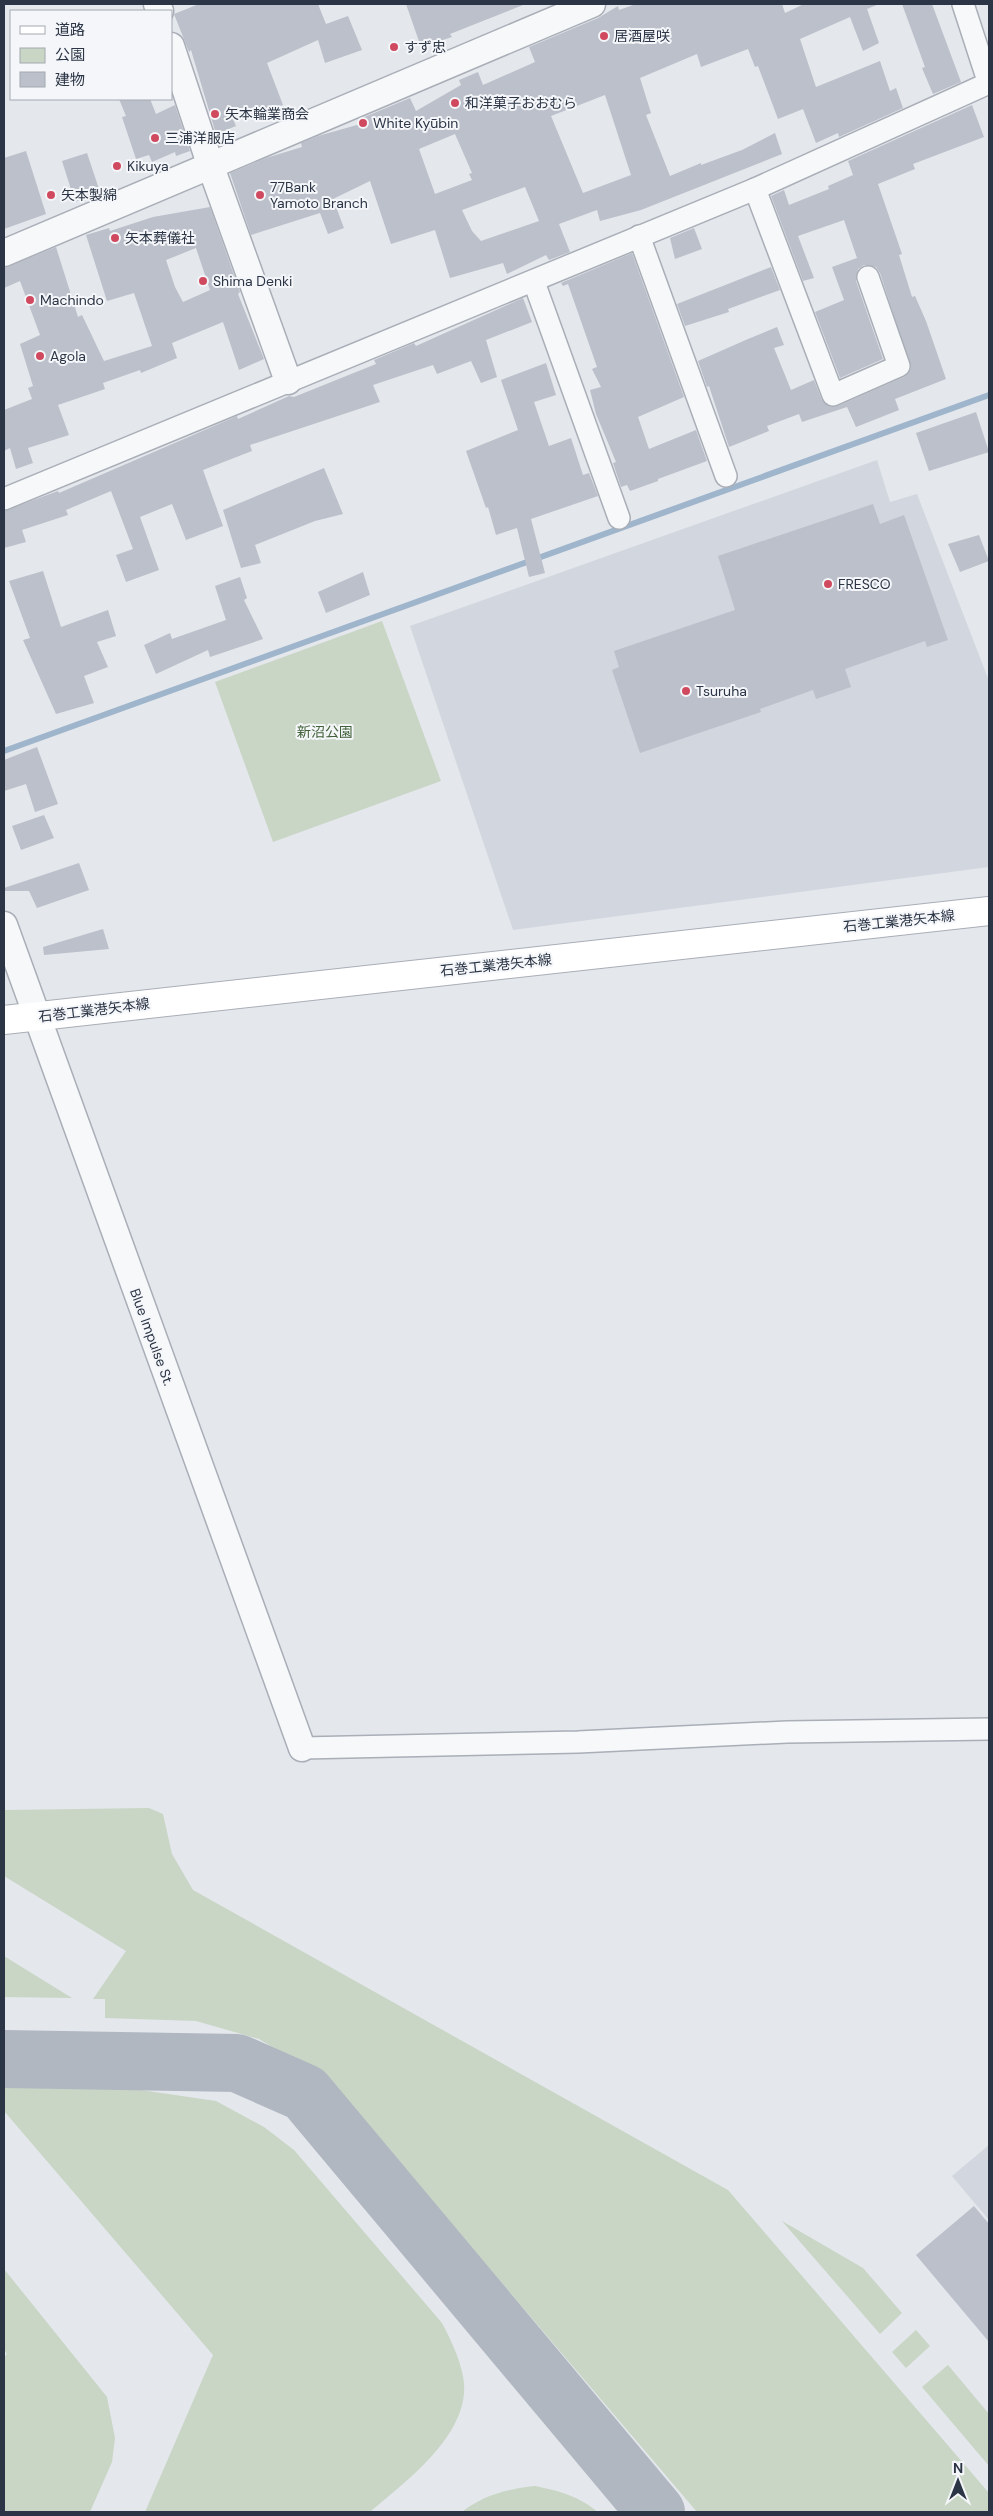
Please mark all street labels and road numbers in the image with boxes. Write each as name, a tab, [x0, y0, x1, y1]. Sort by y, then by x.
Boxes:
street label: 石巻工業港矢本線	[842, 906, 956, 936]
street label: 石巻工業港矢本線	[439, 950, 553, 980]
street label: 石巻工業港矢本線	[37, 994, 151, 1026]
street label: Blue Impulse St.	[126, 1286, 178, 1388]

